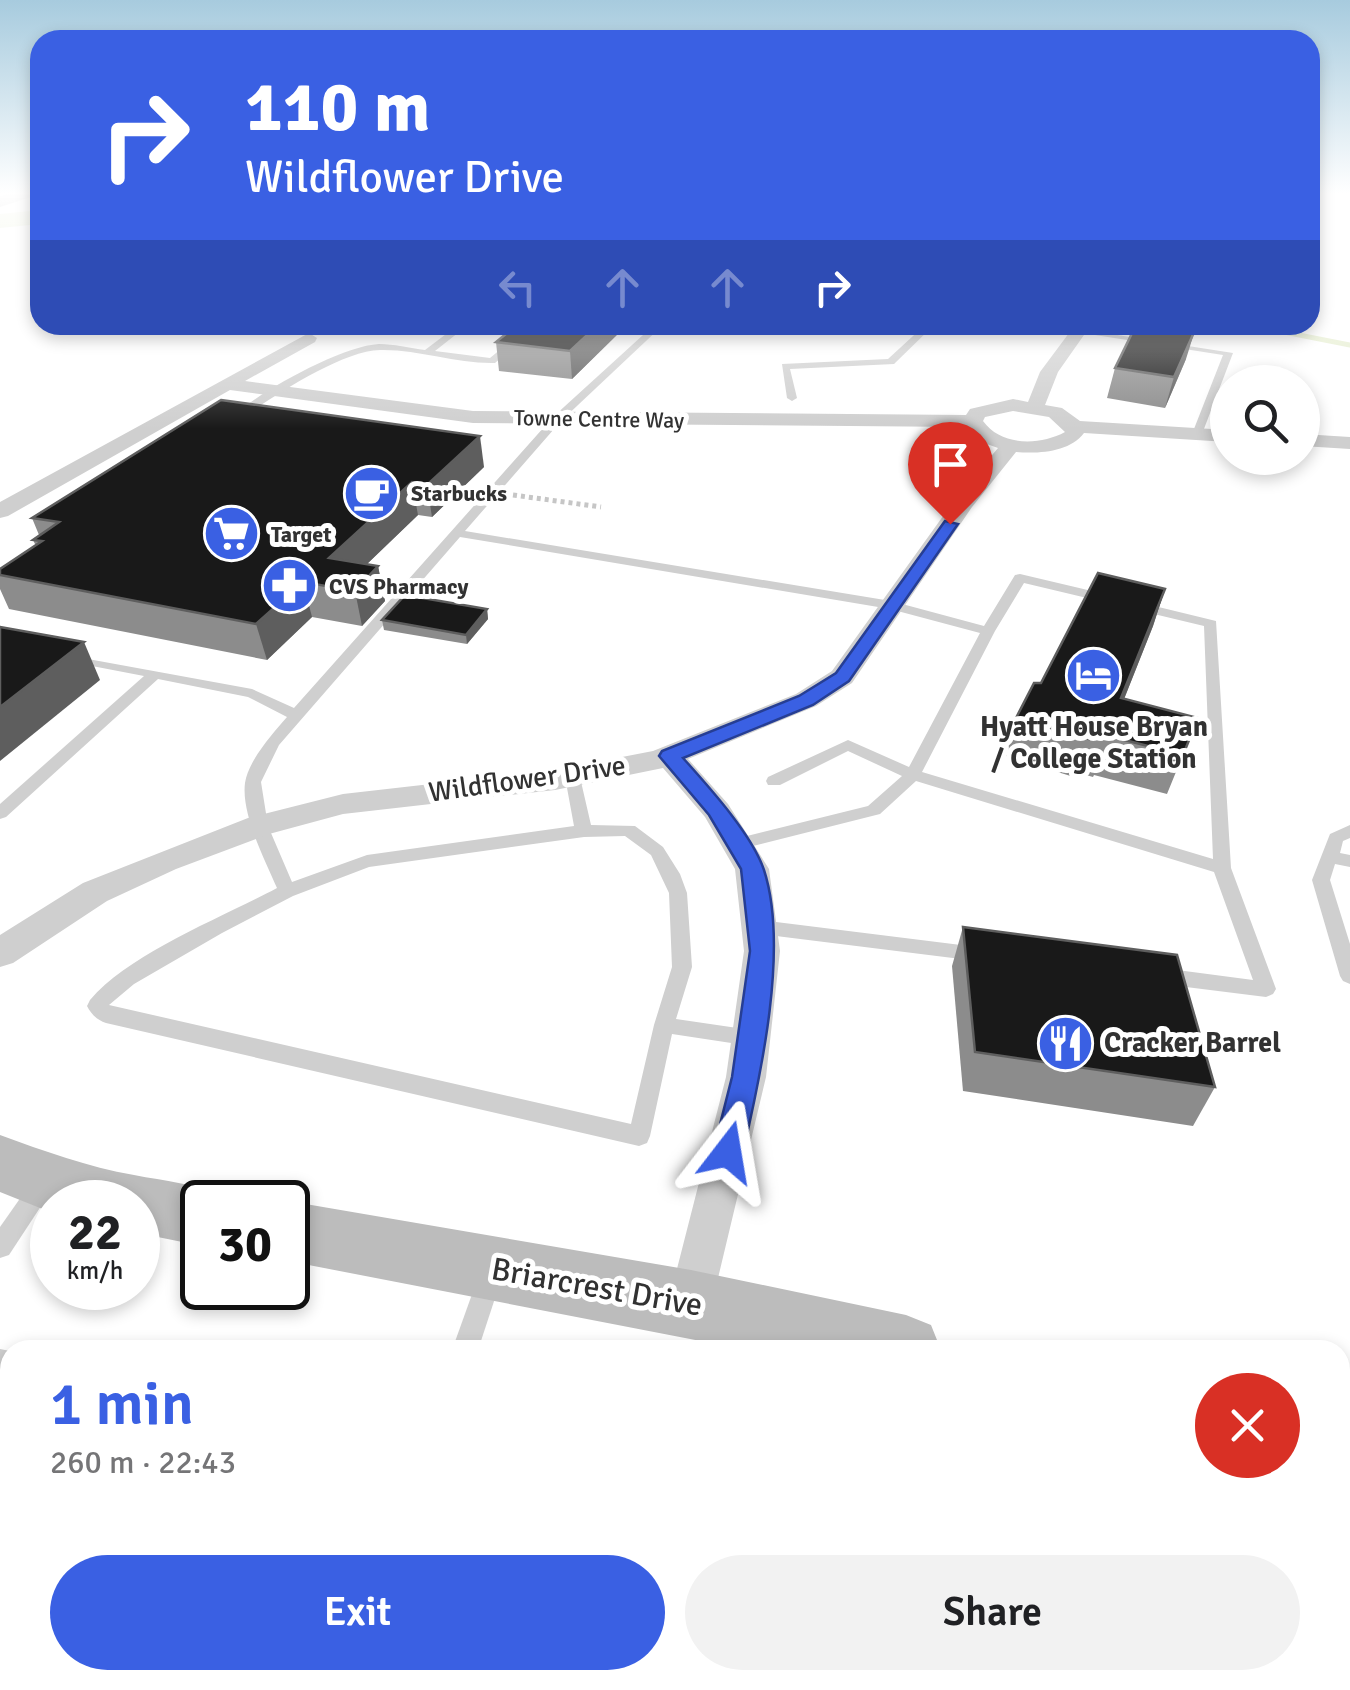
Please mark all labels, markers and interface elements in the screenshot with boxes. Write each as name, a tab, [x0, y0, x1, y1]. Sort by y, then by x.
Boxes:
text: 110 m	[245, 64, 430, 150]
icon: right	[80, 70, 210, 200]
text: Wildflower Drive	[245, 150, 564, 205]
icon: left	[490, 260, 545, 315]
icon: ahead	[595, 260, 650, 315]
icon: ahead	[700, 260, 755, 315]
icon: right	[805, 260, 860, 315]
map controls	[1210, 365, 1320, 475]
button: search	[1210, 365, 1320, 475]
street label: Towne Centre Way	[514, 404, 685, 434]
pin	[908, 422, 993, 525]
icon: arrive	[923, 437, 978, 492]
cafe icon: Starbucks	[342, 463, 402, 523]
place label: Starbucks	[411, 480, 507, 507]
supermarket icon: Target	[202, 504, 262, 564]
place label: Target	[271, 521, 331, 548]
pharmacy icon: CVS Pharmacy	[260, 556, 320, 616]
place label: CVS Pharmacy	[329, 573, 468, 600]
hotel icon: Hyatt House Bryan / College Station	[1064, 646, 1124, 706]
place label: Hyatt House Bryan / College Station	[980, 710, 1208, 776]
street label: Wildflower Drive	[426, 748, 628, 810]
restaurant icon: Cracker Barrel	[1035, 1013, 1095, 1073]
place label: Cracker Barrel	[1104, 1026, 1281, 1060]
position arrow	[676, 1100, 780, 1204]
speed limit sign: 30	[180, 1180, 310, 1310]
text: 22	[68, 1202, 122, 1264]
street label: Briarcrest Drive	[489, 1249, 705, 1325]
text: km/h	[67, 1255, 123, 1286]
text: 1 min	[50, 1368, 194, 1442]
button: close	[1195, 1373, 1300, 1478]
text: 260 m · 22:43	[50, 1443, 236, 1482]
button: Exit	[50, 1555, 665, 1670]
button: Share	[685, 1555, 1300, 1670]

